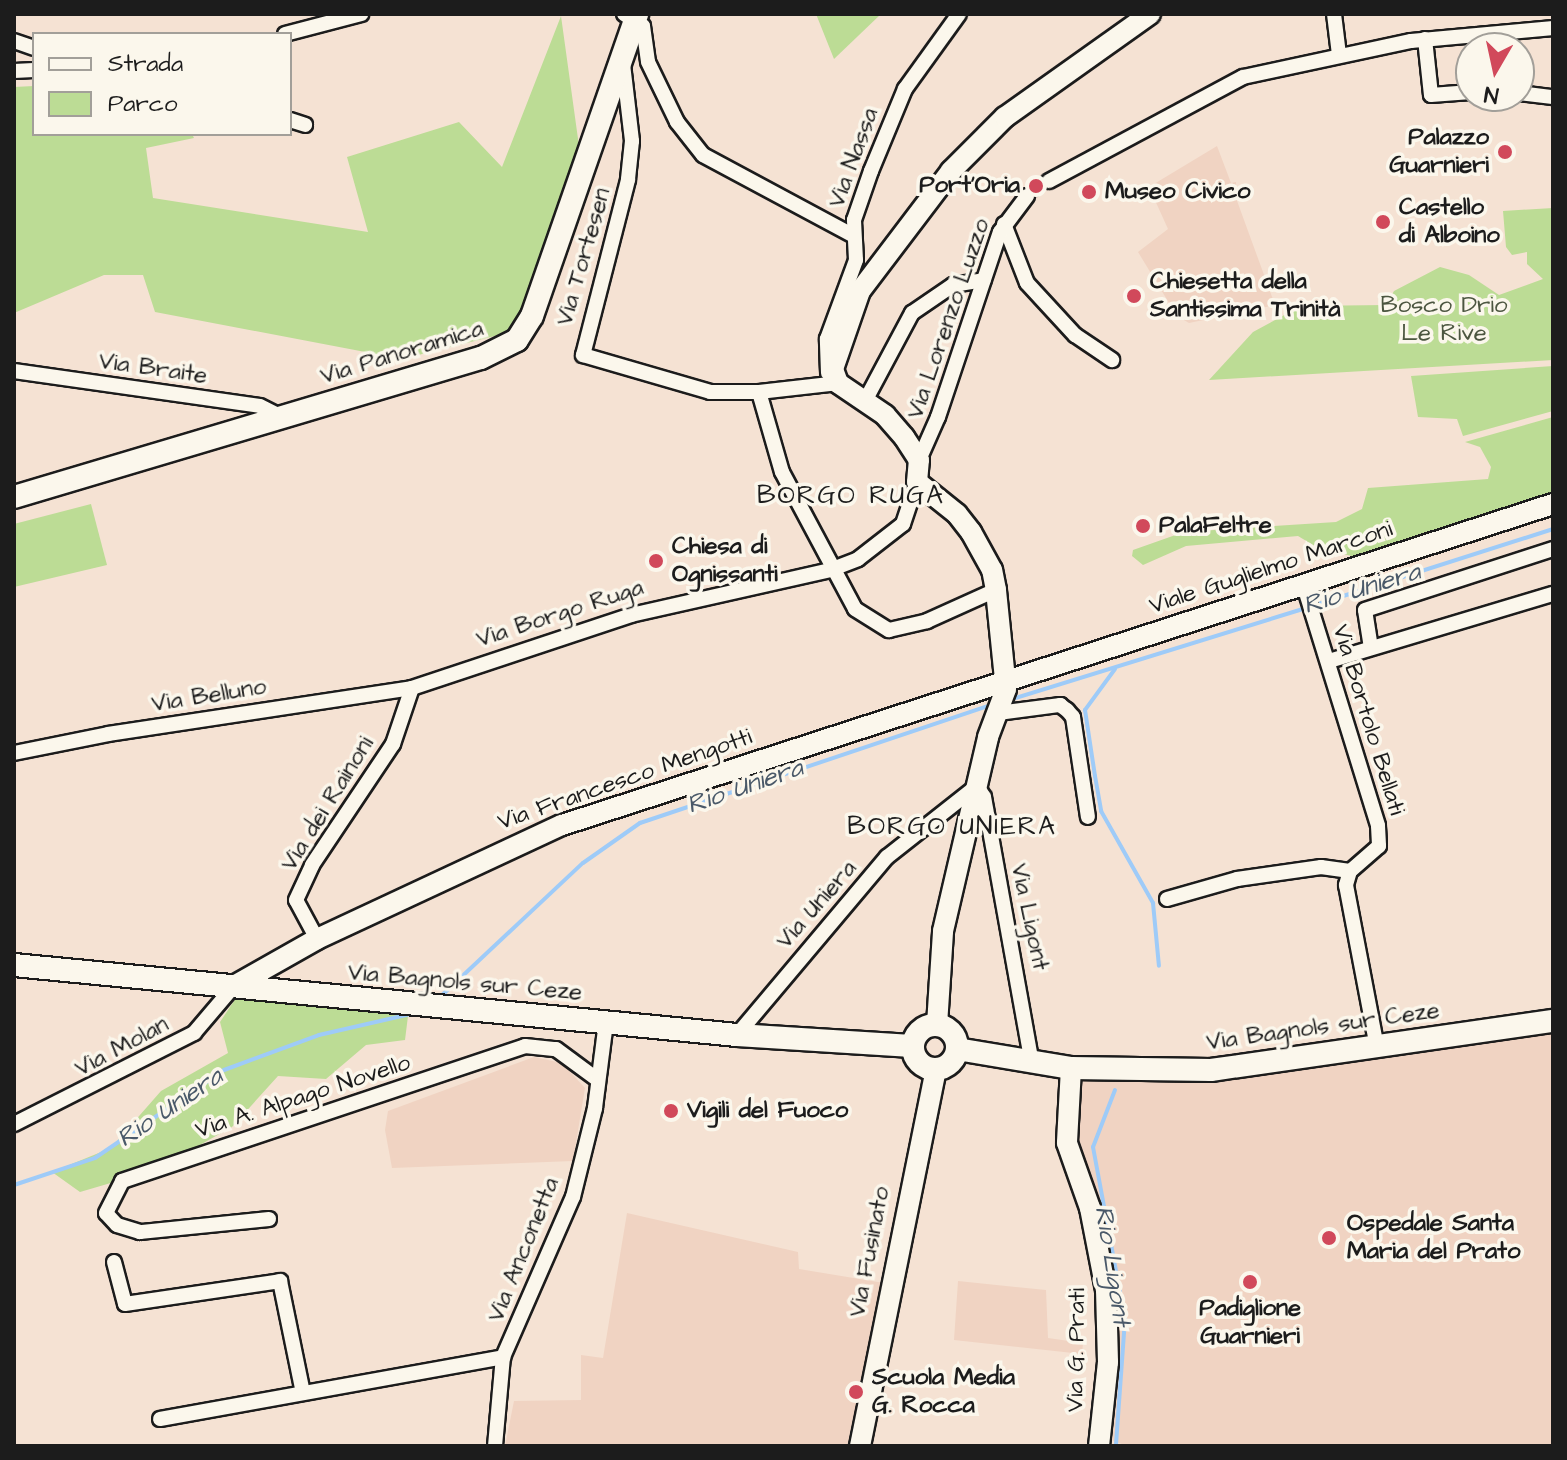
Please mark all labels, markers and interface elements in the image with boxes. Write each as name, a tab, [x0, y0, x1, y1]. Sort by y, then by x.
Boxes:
legend	[32, 32, 292, 136]
north arrow	[1455, 32, 1535, 112]
text: Strada	[108, 47, 183, 81]
text: N	[1482, 78, 1501, 111]
text: Parco	[108, 87, 177, 121]
street label: Via Nassa	[823, 104, 885, 212]
place label: Palazzo Guarnieri	[1389, 124, 1489, 180]
marker: Palazzo Guarnieri	[1496, 143, 1514, 161]
place label: Port'Oria	[919, 172, 1020, 200]
marker: Port'Oria	[1027, 177, 1045, 195]
place label: Museo Civico	[1105, 178, 1251, 206]
marker: Museo Civico	[1080, 183, 1098, 201]
street label: Via Tortesen	[551, 185, 617, 329]
place label: Castello di Alboino	[1399, 194, 1500, 250]
marker: Castello di Alboino	[1374, 213, 1392, 231]
street label: Via Lorenzo Luzzo	[901, 215, 997, 423]
place label: Chiesetta della Santissima Trinità	[1150, 268, 1341, 324]
marker: Chiesetta della Santissima Trinità	[1125, 287, 1143, 305]
park label: Bosco Drio Le Rive	[1381, 292, 1507, 348]
street label: Via Panoramica	[317, 315, 487, 391]
street label: Via Braite	[97, 347, 209, 391]
district label: BORGO RUGA	[757, 480, 945, 512]
place label: PalaFeltre	[1159, 512, 1272, 540]
street label: Viale Guglielmo Marconi	[1146, 515, 1396, 621]
marker: PalaFeltre	[1134, 517, 1152, 535]
place label: Chiesa di Ognissanti	[672, 533, 778, 589]
marker: Chiesa di Ognissanti	[647, 552, 665, 570]
water label: Rio Uniera	[1300, 556, 1424, 622]
street label: Via Borgo Ruga	[473, 573, 647, 655]
street label: Via Bortolo Bellati	[1325, 621, 1411, 819]
street label: Via Belluno	[150, 673, 268, 719]
street label: Via Francesco Mengotti	[494, 723, 756, 837]
street label: Via dei Rainoni	[275, 731, 381, 877]
water label: Rio Uniera	[683, 753, 807, 821]
district label: BORGO UNIERA	[847, 811, 1057, 843]
street label: Via Uniera	[771, 855, 863, 955]
street label: Via Ligont	[1004, 861, 1054, 973]
street label: Via Bagnols sur Ceze	[347, 958, 583, 1008]
street label: Via Bagnols sur Ceze	[1205, 996, 1441, 1058]
street label: Via Molan	[70, 1010, 174, 1084]
street label: Via A. Alpago Novello	[192, 1049, 414, 1145]
water label: Rio Uniera	[111, 1061, 229, 1155]
place label: Vigili del Fuoco	[687, 1097, 848, 1125]
marker: Vigili del Fuoco	[662, 1102, 680, 1120]
street label: Via Anconetta	[482, 1174, 566, 1326]
street label: Via Fusinato	[843, 1184, 897, 1320]
water label: Rio Ligont	[1087, 1204, 1137, 1328]
place label: Ospedale Santa Maria del Prato	[1347, 1210, 1520, 1266]
marker: Ospedale Santa Maria del Prato	[1318, 1227, 1340, 1249]
marker: Padiglione Guarnieri	[1241, 1273, 1259, 1291]
street label: Via G. Prati	[1062, 1288, 1092, 1412]
place label: Padiglione Guarnieri	[1199, 1295, 1301, 1351]
place label: Scuola Media G. Rocca	[872, 1364, 1015, 1420]
marker: Scuola Media G. Rocca	[847, 1383, 865, 1401]

